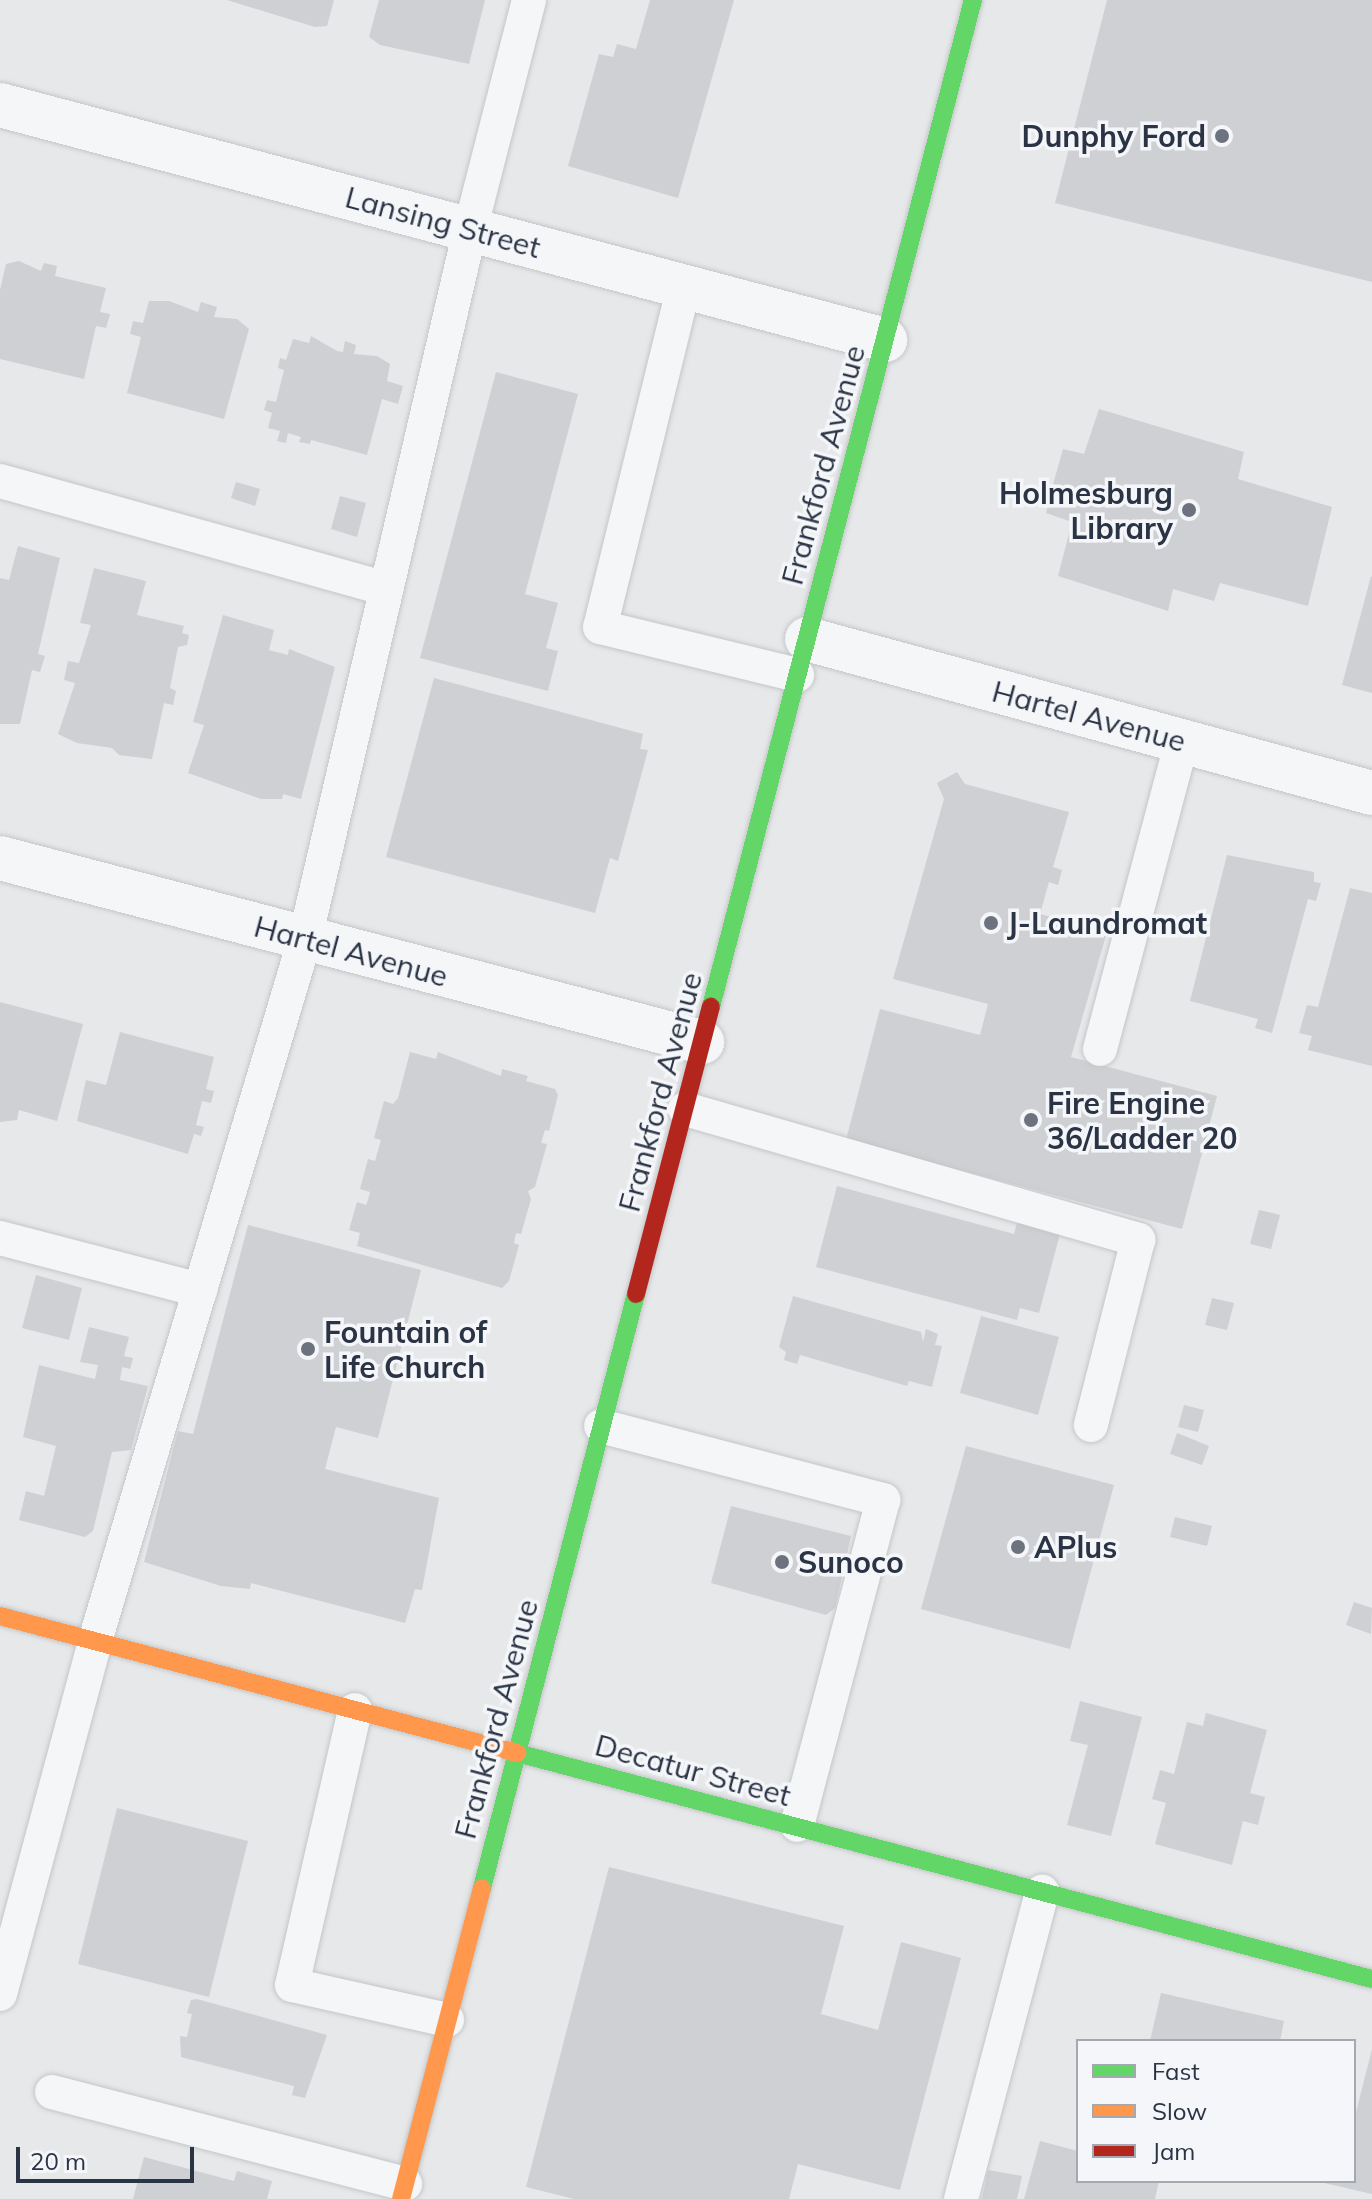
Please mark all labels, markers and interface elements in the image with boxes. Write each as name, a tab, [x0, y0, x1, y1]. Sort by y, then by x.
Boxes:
place label: Dunphy Ford	[1022, 118, 1206, 154]
marker: Dunphy Ford	[1213, 127, 1231, 145]
street label: Lansing Street	[342, 179, 544, 265]
street label: Frankford Avenue	[774, 341, 872, 589]
place label: Holmesburg Library	[999, 475, 1173, 546]
marker: Holmesburg Library	[1180, 501, 1198, 519]
street label: Hartel Avenue	[988, 673, 1190, 759]
place label: J-Laundromat	[1007, 905, 1207, 941]
street label: Hartel Avenue	[250, 908, 452, 994]
marker: J-Laundromat	[982, 914, 1000, 932]
street label: Frankford Avenue	[611, 968, 709, 1216]
place label: Fire Engine 36/Ladder 20	[1047, 1085, 1238, 1156]
marker: Fire Engine 36/Ladder 20	[1022, 1111, 1040, 1129]
place label: Fountain of Life Church	[324, 1314, 487, 1384]
marker: Fountain of Life Church	[299, 1340, 317, 1358]
place label: APlus	[1034, 1529, 1117, 1565]
marker: APlus	[1009, 1538, 1027, 1556]
place label: Sunoco	[798, 1544, 904, 1580]
marker: Sunoco	[773, 1553, 791, 1571]
street label: Frankford Avenue	[447, 1595, 545, 1843]
street label: Decatur Street	[591, 1727, 795, 1813]
legend	[1076, 2039, 1356, 2183]
text: Fast	[1152, 2056, 1200, 2086]
text: Slow	[1152, 2096, 1207, 2126]
scale bar	[20, 2131, 198, 2181]
text: Jam	[1152, 2136, 1195, 2166]
text: 20 m	[30, 2146, 86, 2176]

